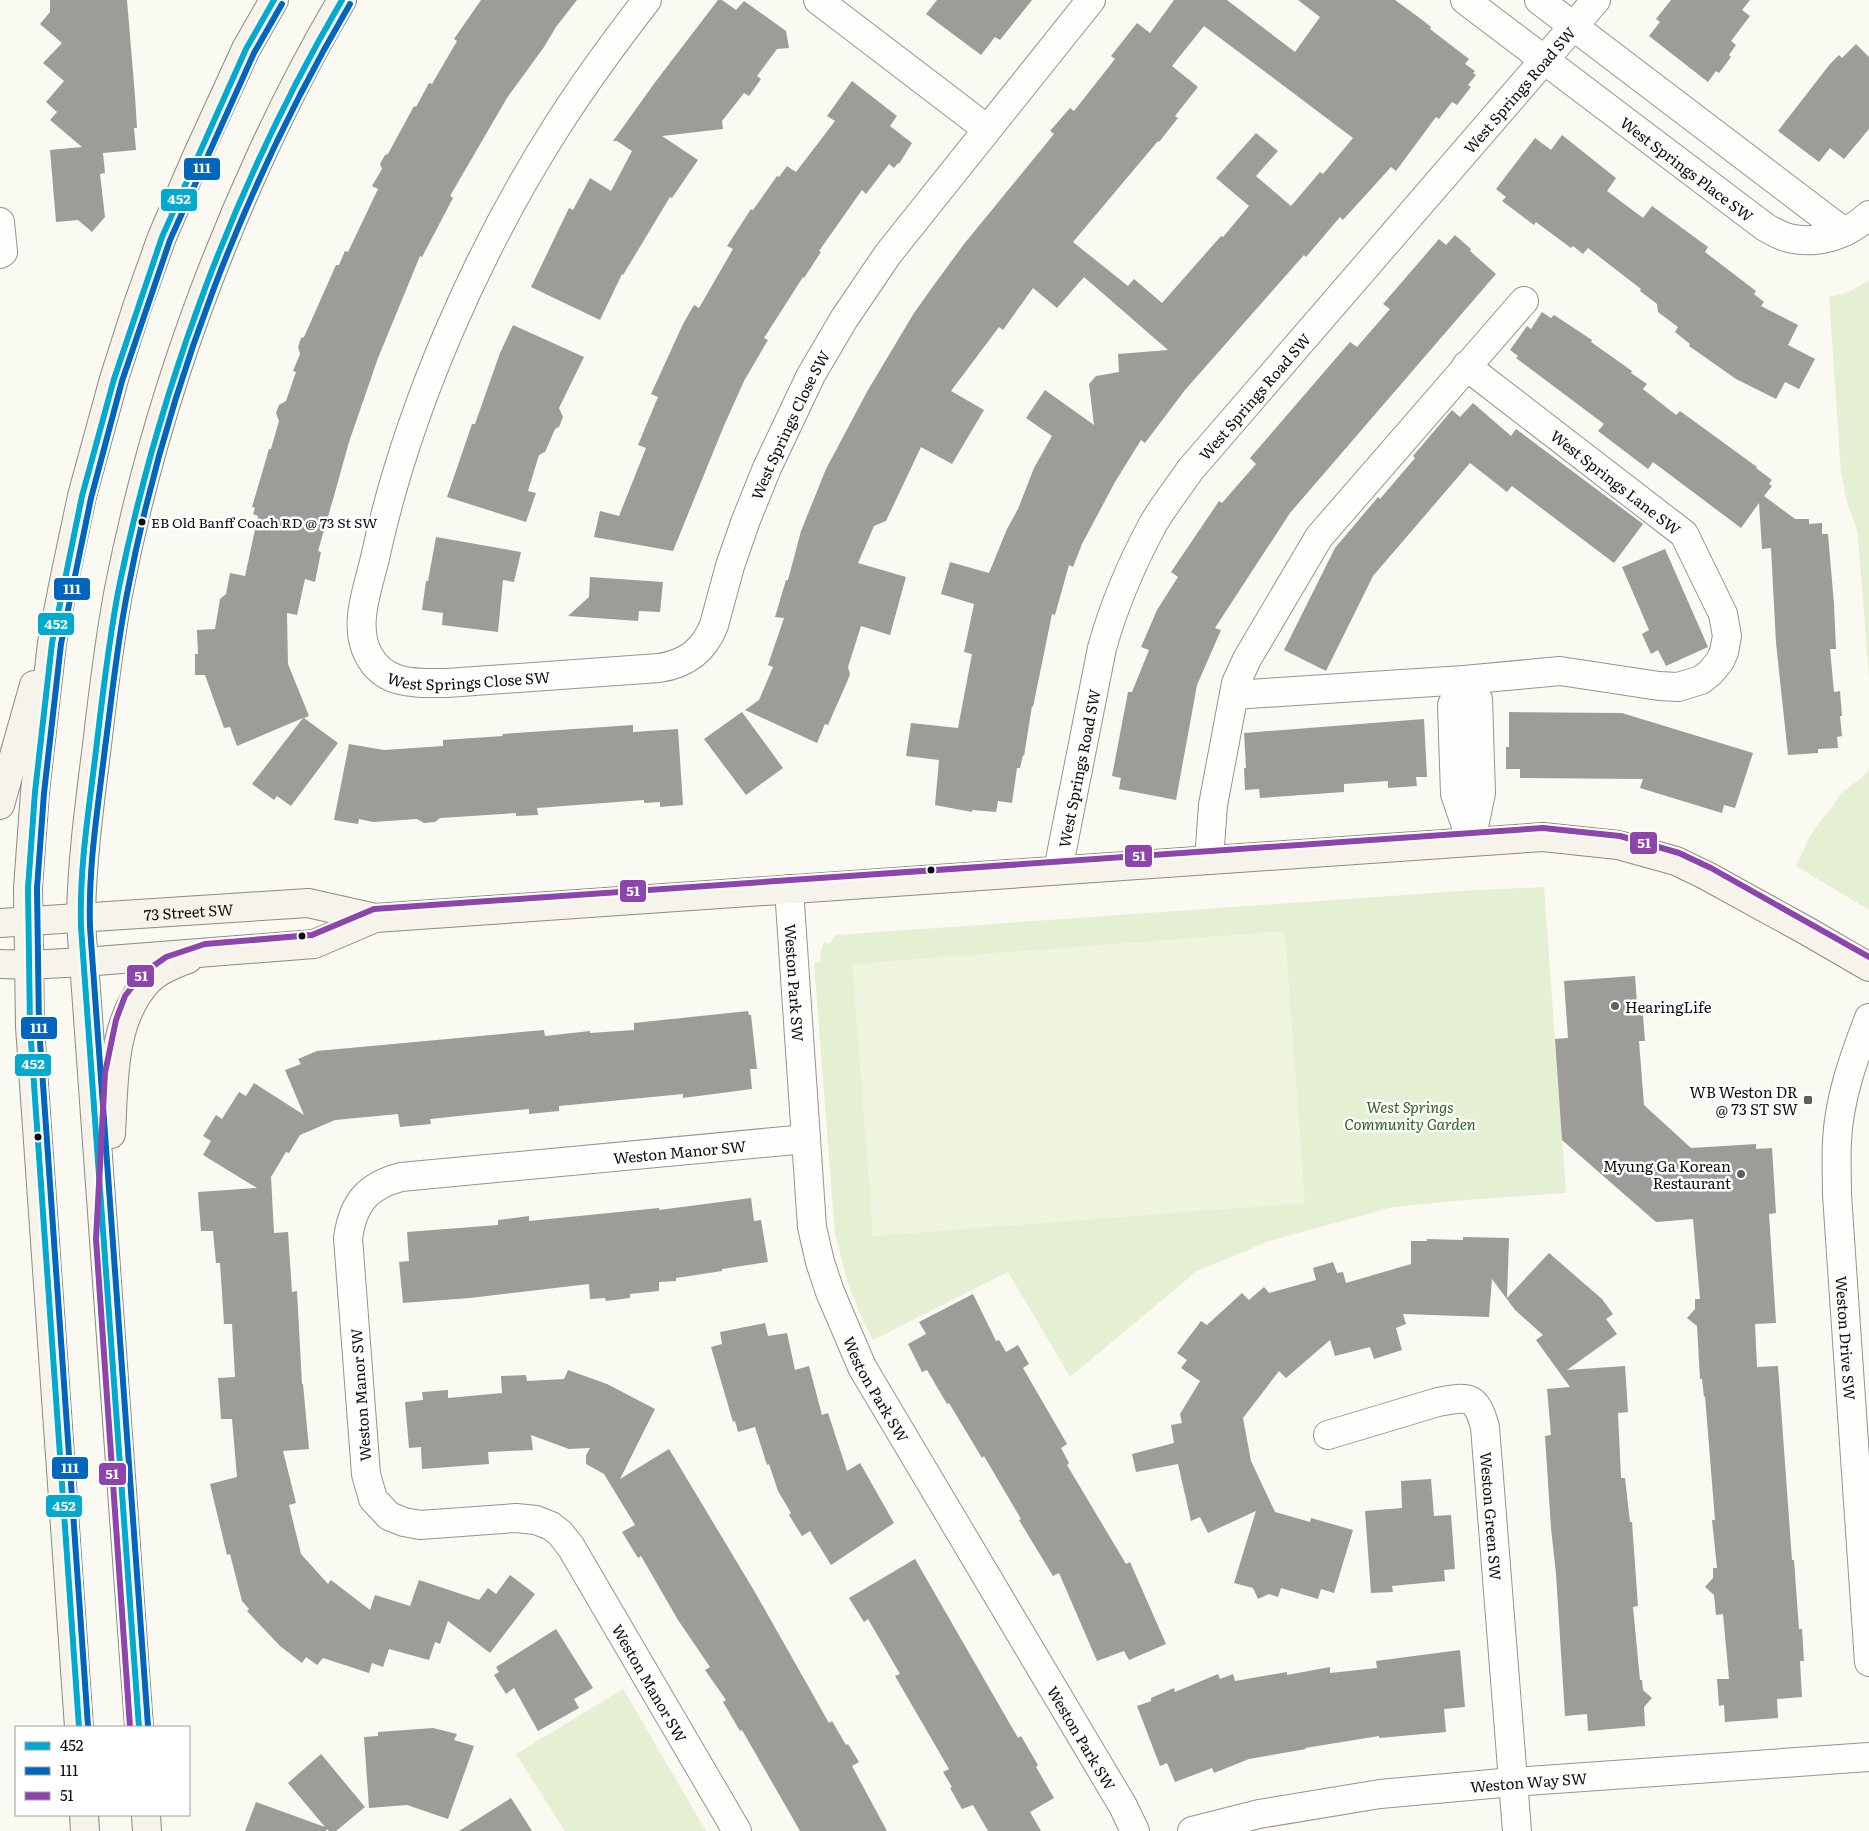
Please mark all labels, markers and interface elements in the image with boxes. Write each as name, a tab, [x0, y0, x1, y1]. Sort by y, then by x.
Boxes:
street label: West Springs Road SW	[1457, 20, 1581, 158]
street label: West Springs Place SW	[1616, 110, 1760, 227]
line badge: 111	[183, 157, 221, 181]
text: 111	[193, 157, 211, 177]
line badge: 452	[160, 188, 198, 212]
text: 452	[167, 188, 191, 208]
street label: West Springs Road SW	[1193, 327, 1316, 464]
street label: West Springs Close SW	[744, 345, 835, 503]
street label: West Springs Lane SW	[1546, 424, 1686, 541]
place label: EB Old Banff Coach RD @ 73 St SW	[151, 512, 378, 532]
marker: EB Old Banff Coach RD @ 73 St SW	[137, 517, 147, 527]
line badge: 111	[53, 577, 91, 601]
text: 111	[63, 578, 81, 598]
line badge: 452	[37, 612, 75, 636]
text: 452	[44, 613, 68, 633]
street label: West Springs Close SW	[384, 664, 552, 695]
street label: West Springs Road SW	[1051, 686, 1105, 849]
line badge: 51	[1629, 831, 1658, 855]
text: 51	[1637, 832, 1651, 852]
line badge: 51	[1124, 844, 1153, 868]
text: 51	[1132, 845, 1146, 865]
unlabelled marker	[926, 865, 936, 875]
line badge: 51	[619, 879, 647, 903]
text: 51	[626, 880, 640, 900]
street label: 73 Street SW	[143, 896, 235, 925]
street label: Weston Park SW	[780, 923, 811, 1043]
unlabelled marker	[297, 931, 307, 941]
line badge: 51	[126, 964, 155, 988]
text: 51	[134, 965, 148, 985]
place label: HearingLife	[1625, 995, 1712, 1018]
marker: HearingLife	[1609, 1000, 1621, 1012]
line badge: 111	[20, 1016, 58, 1040]
text: 111	[30, 1017, 48, 1037]
line badge: 452	[14, 1053, 52, 1077]
text: 452	[21, 1053, 45, 1073]
place label: WB Weston DR @ 73 ST SW	[1690, 1080, 1799, 1120]
marker: WB Weston DR @ 73 ST SW	[1802, 1094, 1814, 1106]
park label: West Springs Community Garden	[1344, 1095, 1476, 1135]
unlabelled marker	[33, 1132, 43, 1142]
street label: Weston Manor SW	[612, 1133, 748, 1169]
place label: Myung Ga Korean Restaurant	[1603, 1154, 1731, 1194]
marker: Myung Ga Korean Restaurant	[1735, 1168, 1747, 1180]
street label: Weston Drive SW	[1831, 1275, 1863, 1402]
street label: Weston Manor SW	[344, 1327, 376, 1462]
street label: Weston Park SW	[839, 1332, 916, 1447]
street label: Weston Green SW	[1476, 1451, 1509, 1582]
line badge: 111	[51, 1456, 89, 1480]
text: 111	[61, 1457, 79, 1477]
line badge: 51	[98, 1462, 127, 1486]
text: 51	[105, 1463, 119, 1483]
line badge: 452	[45, 1494, 83, 1518]
text: 452	[52, 1495, 76, 1515]
street label: Weston Manor SW	[607, 1619, 694, 1747]
street label: Weston Park SW	[1042, 1681, 1123, 1795]
legend	[15, 1726, 190, 1816]
text: 452	[60, 1733, 84, 1756]
text: 111	[60, 1758, 78, 1781]
street label: Weston Way SW	[1469, 1765, 1589, 1797]
text: 51	[60, 1783, 74, 1806]

